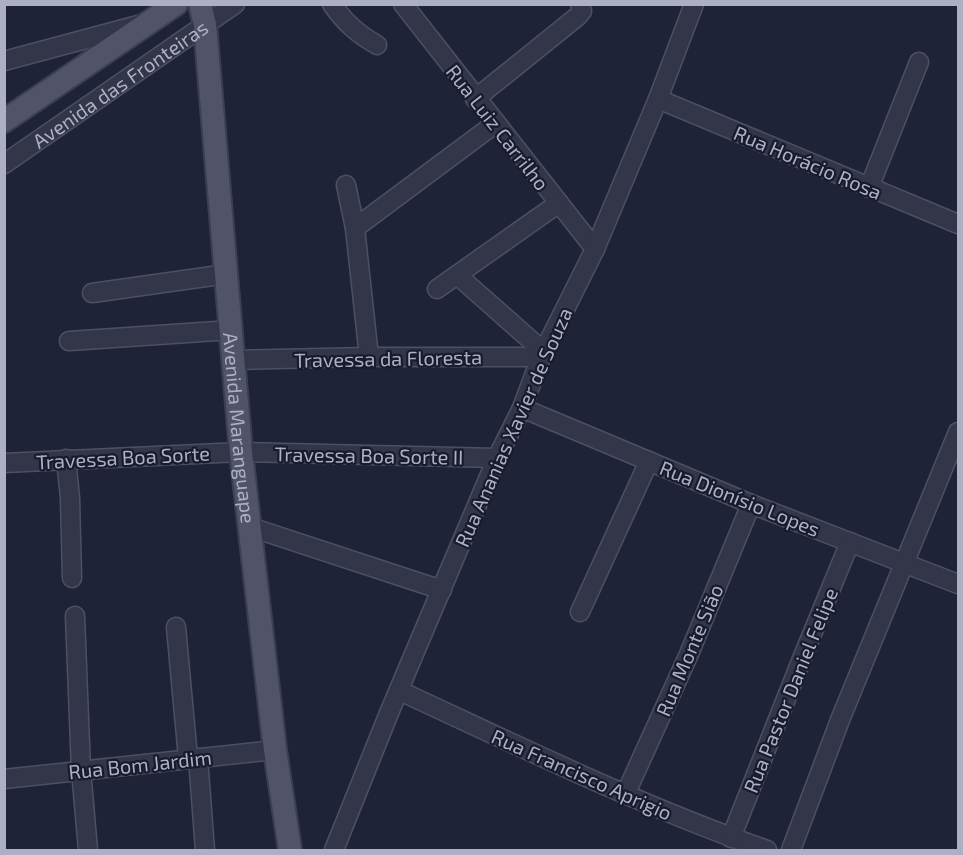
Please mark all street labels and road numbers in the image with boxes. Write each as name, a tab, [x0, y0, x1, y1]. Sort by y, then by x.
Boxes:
street label: Avenida das Fronteiras	[28, 15, 212, 153]
street label: Rua Luiz Carrilho	[442, 59, 554, 195]
street label: Rua Horácio Rosa	[730, 120, 886, 204]
street label: Rua Ananias Xavier de Souza	[449, 304, 577, 550]
street label: Avenida Maranguape	[219, 331, 261, 525]
street label: Travessa da Floresta	[294, 344, 482, 372]
street label: Travessa Boa Sorte	[36, 440, 210, 474]
street label: Travessa Boa Sorte II	[274, 441, 464, 469]
street label: Rua Dionísio Lopes	[656, 455, 824, 541]
street label: Rua Monte Sião	[650, 580, 728, 720]
street label: Rua Pastor Daniel Felipe	[738, 584, 842, 796]
street label: Rua Francisco Aprigio	[488, 723, 676, 825]
street label: Rua Bom Jardim	[67, 745, 213, 783]

